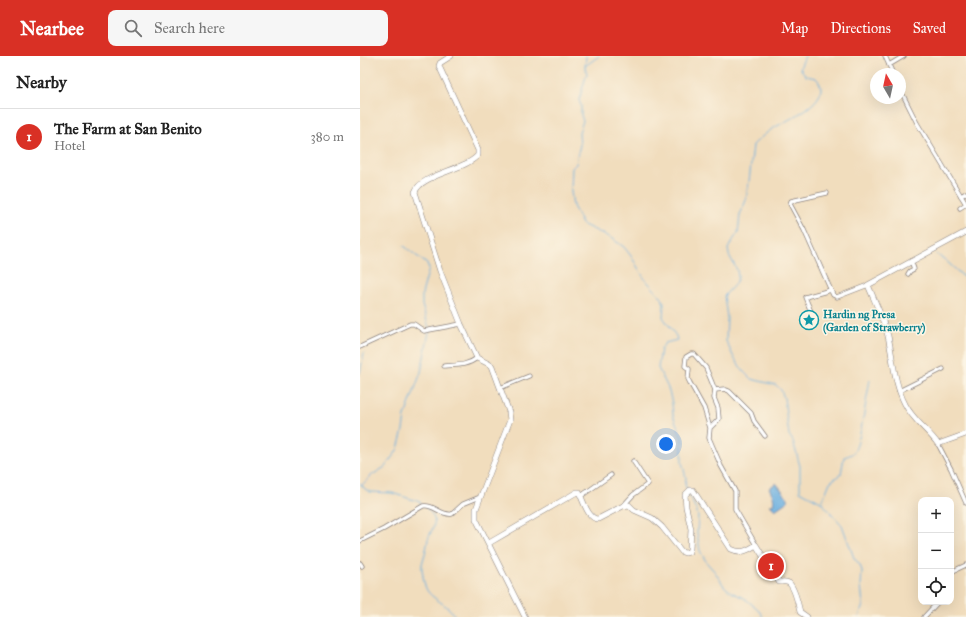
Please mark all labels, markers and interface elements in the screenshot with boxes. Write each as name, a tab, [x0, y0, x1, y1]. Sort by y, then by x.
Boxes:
search box	[108, 10, 388, 46]
text: Nearbee	[20, 17, 84, 40]
icon: search	[122, 17, 144, 39]
text: Search here	[154, 19, 225, 37]
text: Map	[781, 20, 808, 37]
text: Directions	[830, 20, 891, 37]
text: Saved	[913, 20, 946, 37]
north arrow	[870, 68, 906, 104]
text: Nearby	[16, 72, 67, 93]
text: The Farm at San Benito	[54, 120, 202, 138]
text: 1	[26, 129, 32, 145]
text: 380 m	[311, 129, 344, 145]
text: Hotel	[54, 138, 85, 154]
place label: Hardin ng Presa (Garden of Strawberry)	[823, 308, 925, 335]
place icon: Hardin ng Presa (Garden of Strawberry)	[798, 309, 820, 331]
your location	[656, 434, 676, 454]
map controls	[918, 497, 954, 605]
button: +	[918, 497, 954, 533]
button: −	[918, 533, 954, 569]
pin: 1	[758, 551, 784, 581]
button: locate	[918, 569, 954, 605]

